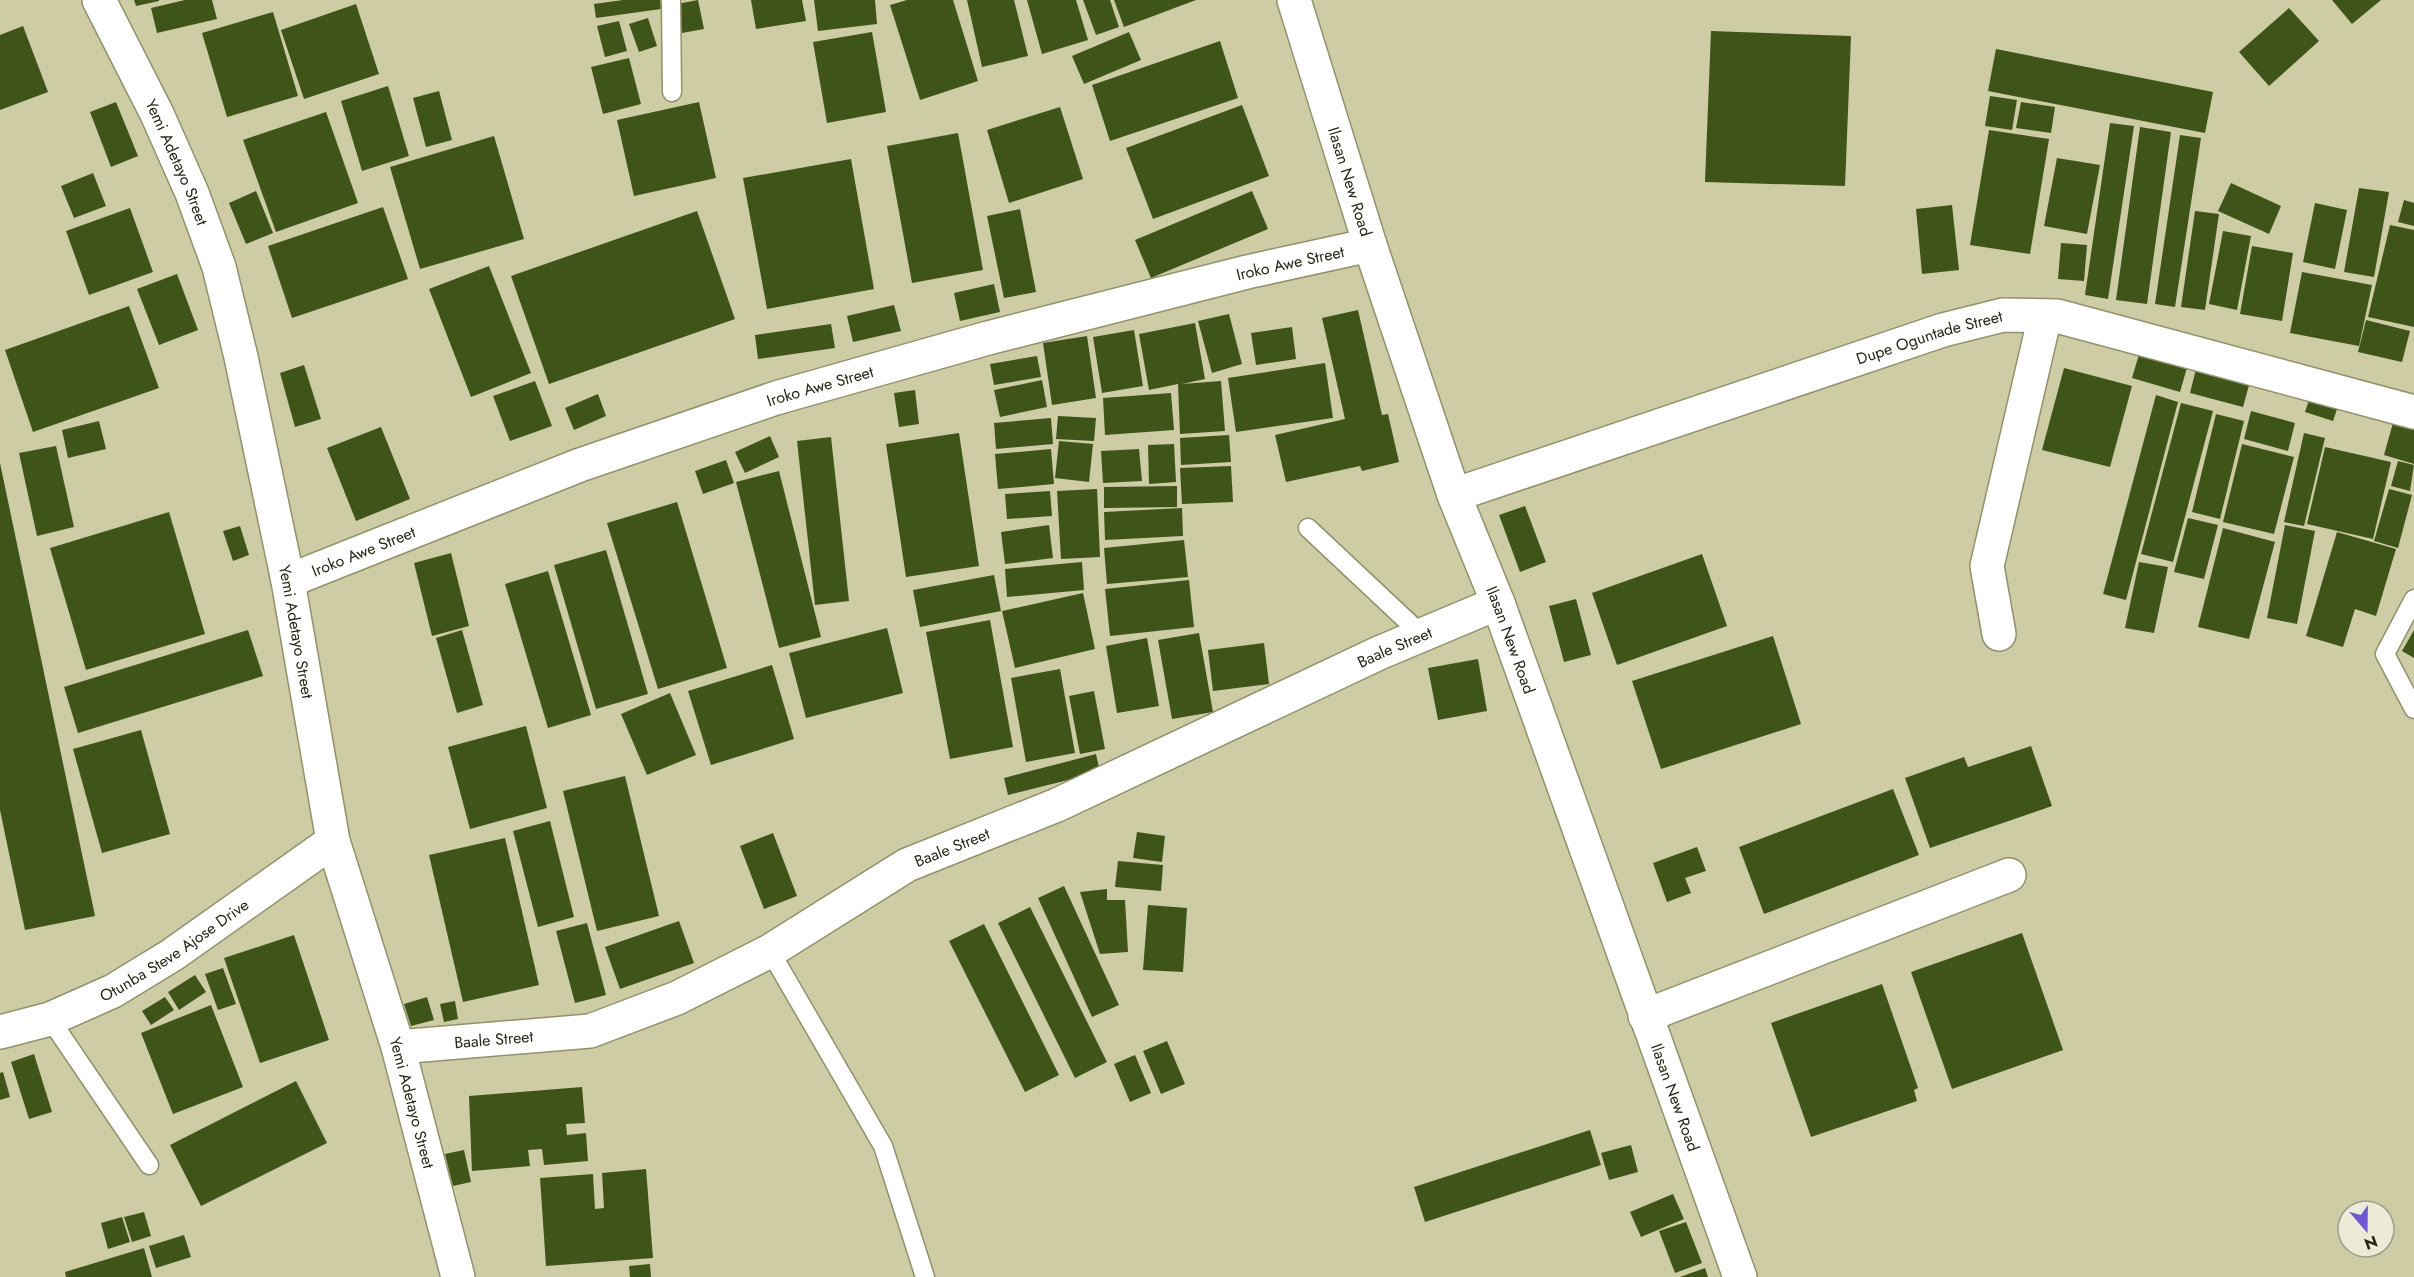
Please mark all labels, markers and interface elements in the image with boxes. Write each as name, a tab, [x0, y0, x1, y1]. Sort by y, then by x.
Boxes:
street label: Yemi Adetayo Street	[139, 95, 214, 228]
street label: Ilasan New Road	[1322, 124, 1378, 239]
street label: Iroko Awe Street	[1234, 240, 1346, 286]
street label: Dupe Oguntade Street	[1853, 305, 2005, 370]
street label: Iroko Awe Street	[764, 360, 876, 412]
street label: Iroko Awe Street	[308, 521, 419, 583]
street label: Yemi Adetayo Street	[273, 563, 319, 700]
street label: Ilasan New Road	[1480, 583, 1541, 697]
street label: Baale Street	[1354, 621, 1436, 674]
street label: Baale Street	[911, 822, 993, 873]
street label: Otunba Steve Ajose Drive	[96, 893, 253, 1007]
street label: Baale Street	[453, 1025, 534, 1054]
street label: Yemi Adetayo Street	[384, 1034, 440, 1171]
street label: Ilasan New Road	[1645, 1040, 1705, 1155]
north arrow	[2336, 1199, 2396, 1259]
text: N	[2361, 1230, 2381, 1256]

